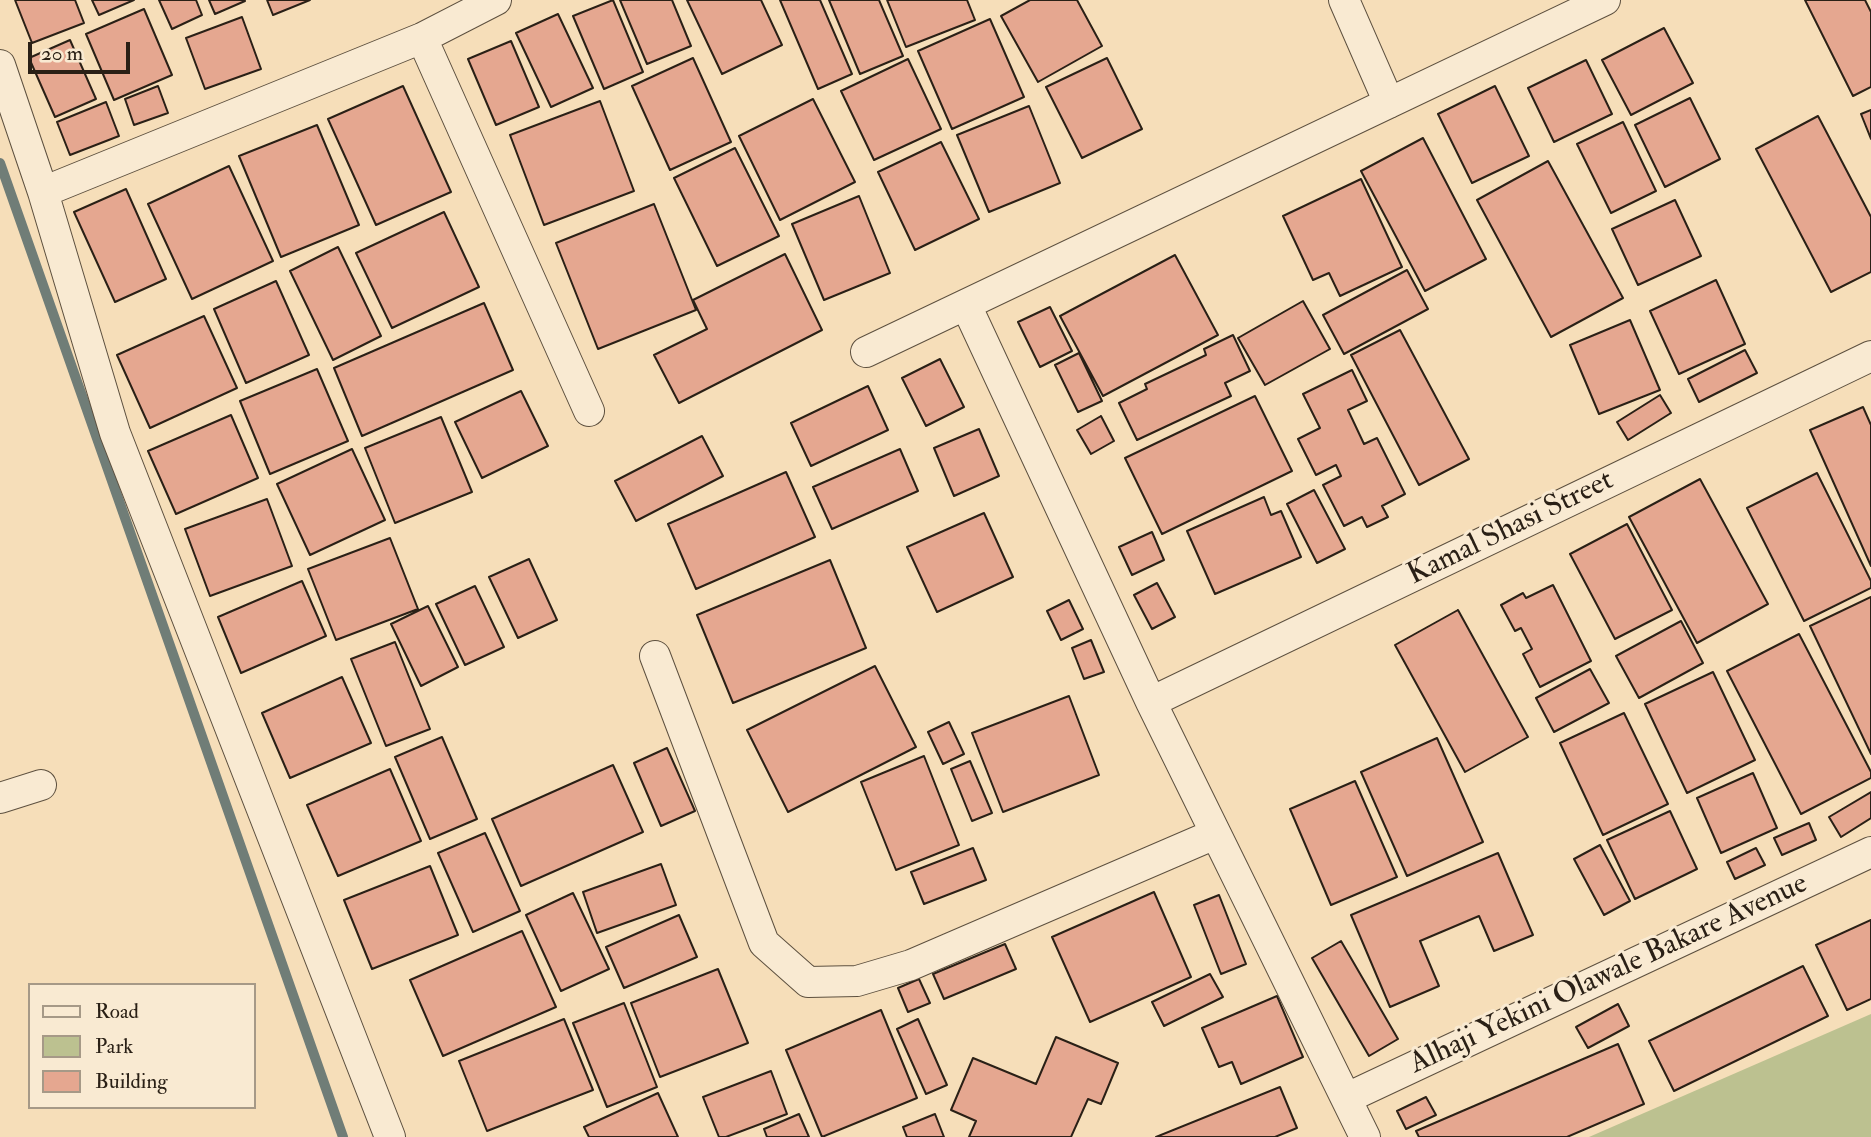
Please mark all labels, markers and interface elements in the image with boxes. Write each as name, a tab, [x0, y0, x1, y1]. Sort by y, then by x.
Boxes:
scale bar	[32, 28, 133, 72]
text: 20 m	[41, 40, 83, 67]
street label: Kamal Shasi Street	[1402, 464, 1620, 594]
street label: Alhaji Yekini Olawale Bakare Avenue	[1404, 867, 1814, 1083]
legend	[28, 983, 256, 1109]
text: Road	[95, 998, 139, 1025]
text: Park	[95, 1033, 133, 1060]
text: Building	[95, 1068, 168, 1095]

